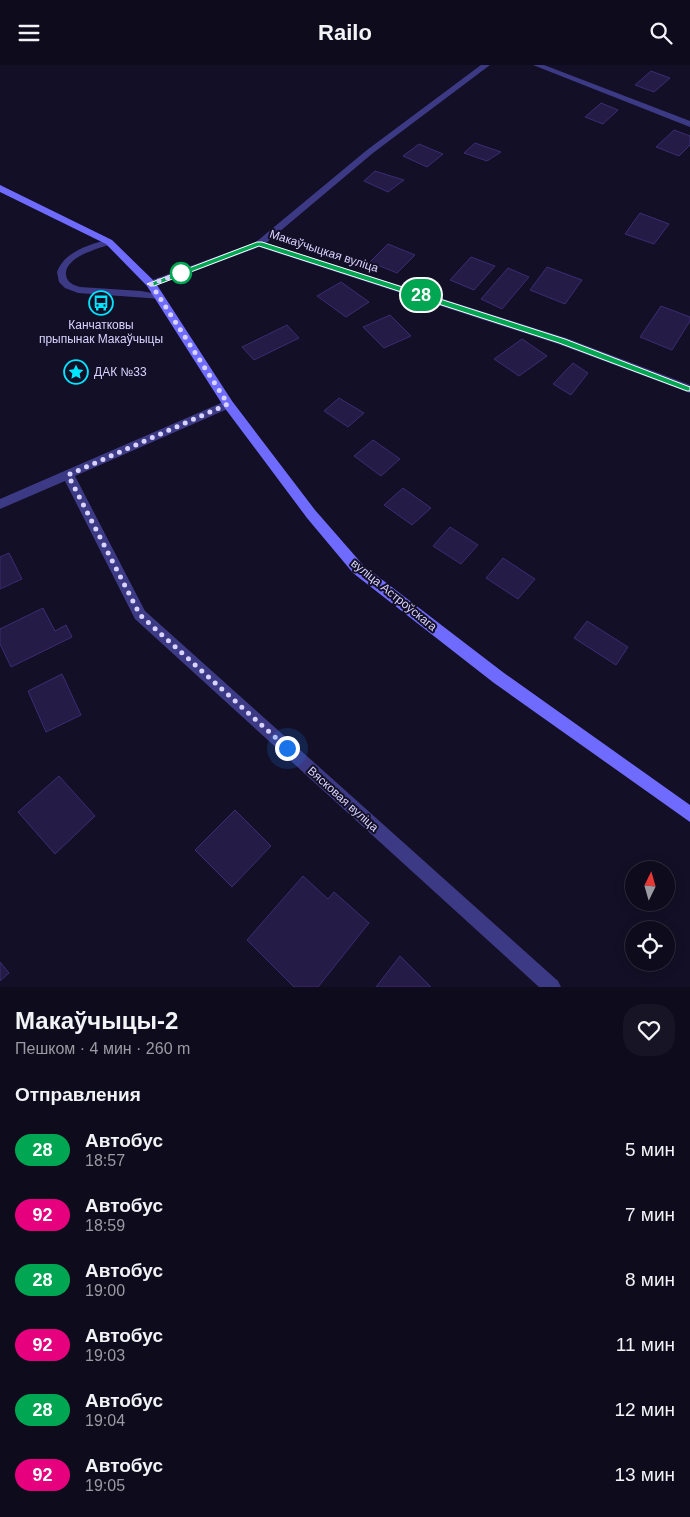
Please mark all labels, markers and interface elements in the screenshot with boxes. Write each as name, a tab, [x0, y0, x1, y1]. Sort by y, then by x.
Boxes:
icon: menu	[15, 19, 43, 47]
icon: search	[647, 19, 675, 47]
text: Railo	[318, 20, 372, 45]
street label: Макаўчыцкая вуліца	[268, 227, 381, 275]
unlabelled marker	[170, 262, 192, 284]
line badge: 28	[398, 279, 444, 311]
text: 28	[411, 285, 431, 305]
bus stop icon: Канчатковы прыпынак Макаўчыцы	[88, 290, 114, 316]
place label: Канчатковы прыпынак Макаўчыцы	[39, 318, 163, 346]
place icon: ДАК №33	[63, 359, 89, 385]
place label: ДАК №33	[94, 365, 147, 379]
street label: вуліца Астроўскага	[348, 556, 440, 634]
your location	[275, 736, 300, 761]
street label: Вясковая вуліца	[305, 764, 381, 835]
north arrow	[625, 861, 675, 911]
map controls	[625, 861, 675, 971]
button: locate	[625, 921, 675, 971]
button: heart	[623, 1004, 675, 1056]
text: Макаўчыцы-2	[15, 1007, 178, 1034]
text: Пешком · 4 мин · 260 m	[15, 1040, 190, 1057]
text: Отправления	[15, 1084, 141, 1105]
text: Автобус	[85, 1130, 163, 1151]
text: 5 мин	[625, 1139, 675, 1160]
text: 28	[32, 1140, 53, 1160]
text: 18:57	[85, 1152, 125, 1169]
text: Автобус	[85, 1195, 163, 1216]
text: 7 мин	[625, 1204, 675, 1225]
text: 92	[32, 1205, 53, 1225]
text: 18:59	[85, 1217, 125, 1234]
text: Автобус	[85, 1260, 163, 1281]
text: 8 мин	[625, 1269, 675, 1290]
text: 28	[32, 1270, 53, 1290]
text: 19:00	[85, 1282, 125, 1299]
text: Автобус	[85, 1325, 163, 1346]
text: 11 мин	[616, 1334, 675, 1355]
text: 92	[32, 1335, 53, 1355]
text: 19:03	[85, 1347, 125, 1364]
text: Автобус	[85, 1390, 163, 1411]
text: 12 мин	[614, 1399, 675, 1420]
text: 28	[32, 1400, 53, 1420]
text: 19:04	[85, 1412, 125, 1429]
text: Автобус	[85, 1455, 163, 1476]
text: 13 мин	[614, 1464, 675, 1485]
text: 92	[32, 1465, 53, 1485]
text: 19:05	[85, 1477, 125, 1494]

